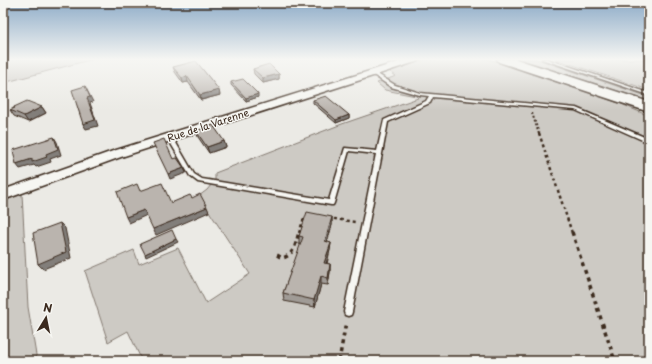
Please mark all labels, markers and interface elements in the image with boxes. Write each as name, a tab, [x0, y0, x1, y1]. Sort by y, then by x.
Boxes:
street label: Rue de la Varenne	[165, 104, 251, 145]
north arrow	[26, 298, 66, 338]
text: N	[42, 299, 54, 317]

